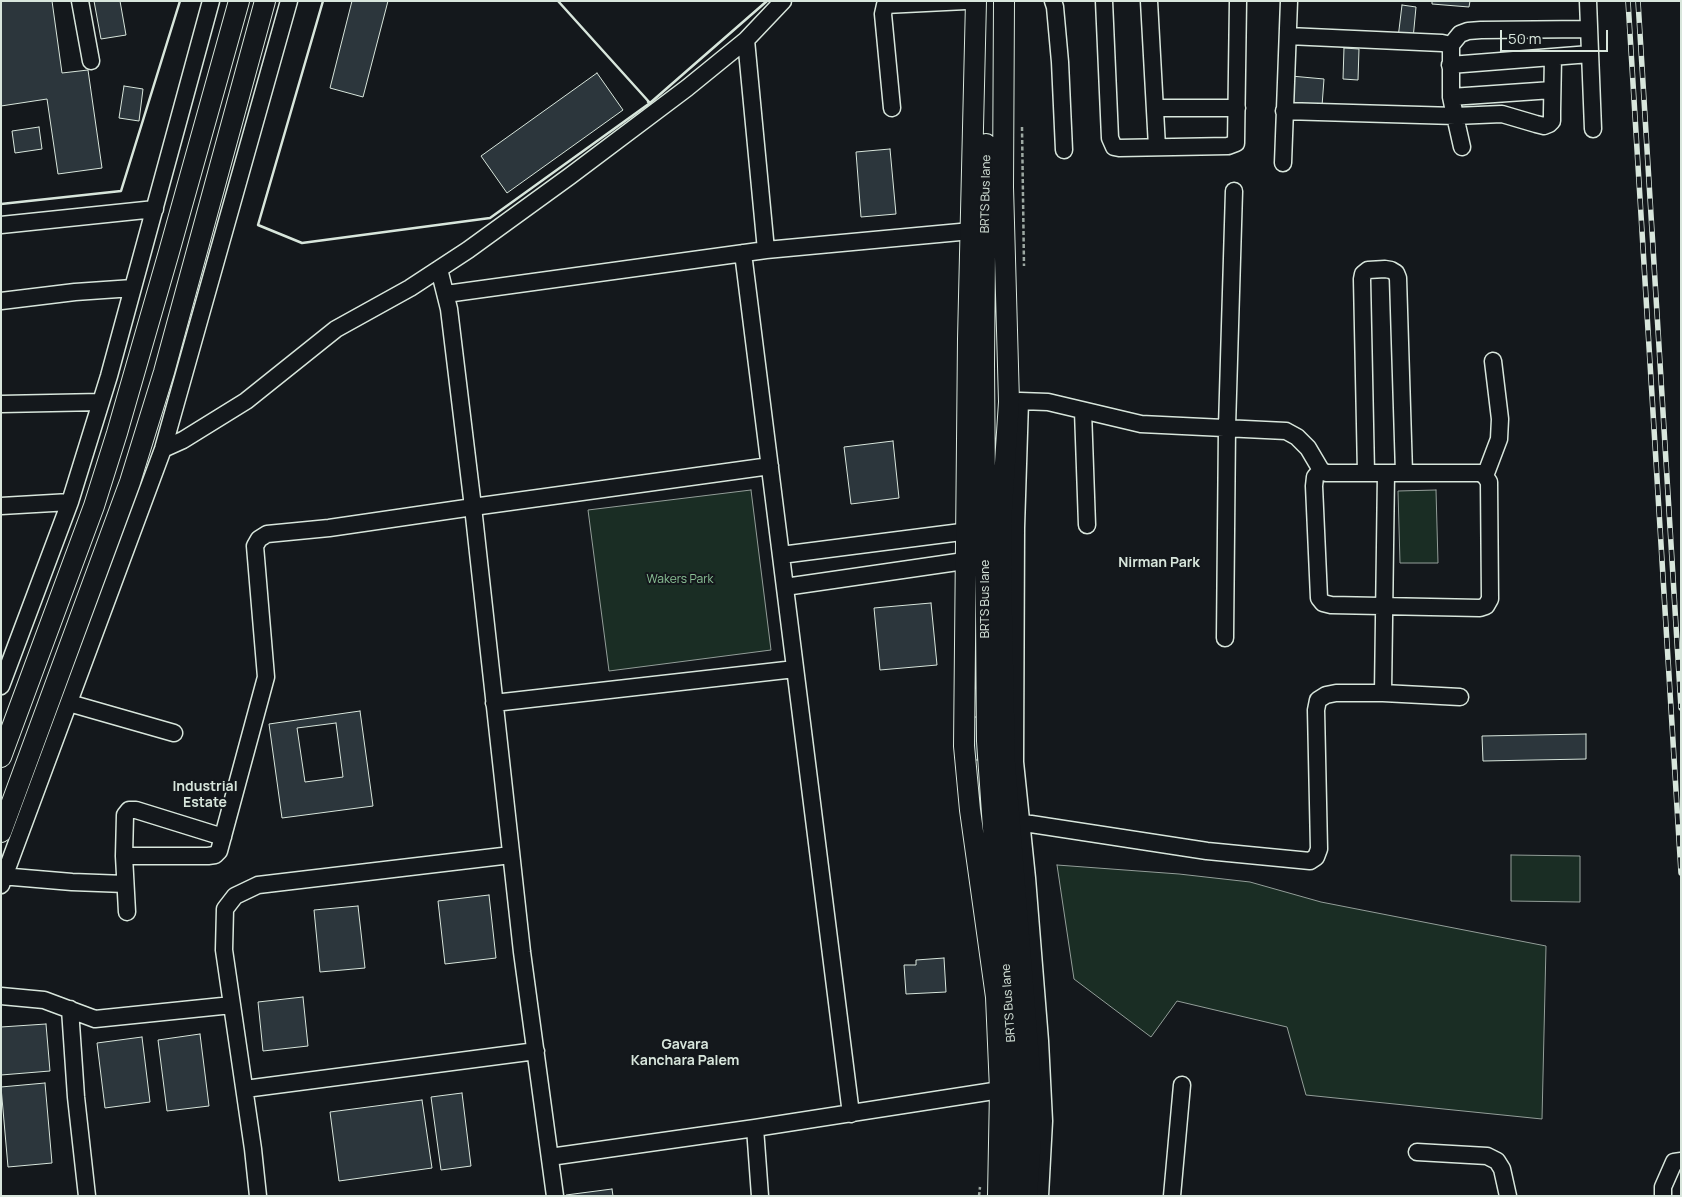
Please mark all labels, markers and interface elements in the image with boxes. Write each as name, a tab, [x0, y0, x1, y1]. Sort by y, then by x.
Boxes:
scale bar	[1502, 20, 1610, 52]
text: 50 m	[1508, 28, 1542, 49]
street label: BRTS Bus lane	[978, 155, 994, 233]
district label: Nirman Park	[1118, 555, 1200, 571]
street label: BRTS Bus lane	[979, 560, 993, 638]
park label: Wakers Park	[647, 573, 713, 587]
district label: Industrial Estate	[172, 779, 238, 812]
street label: BRTS Bus lane	[999, 963, 1019, 1043]
district label: Gavara Kanchara Palem	[631, 1037, 739, 1070]

